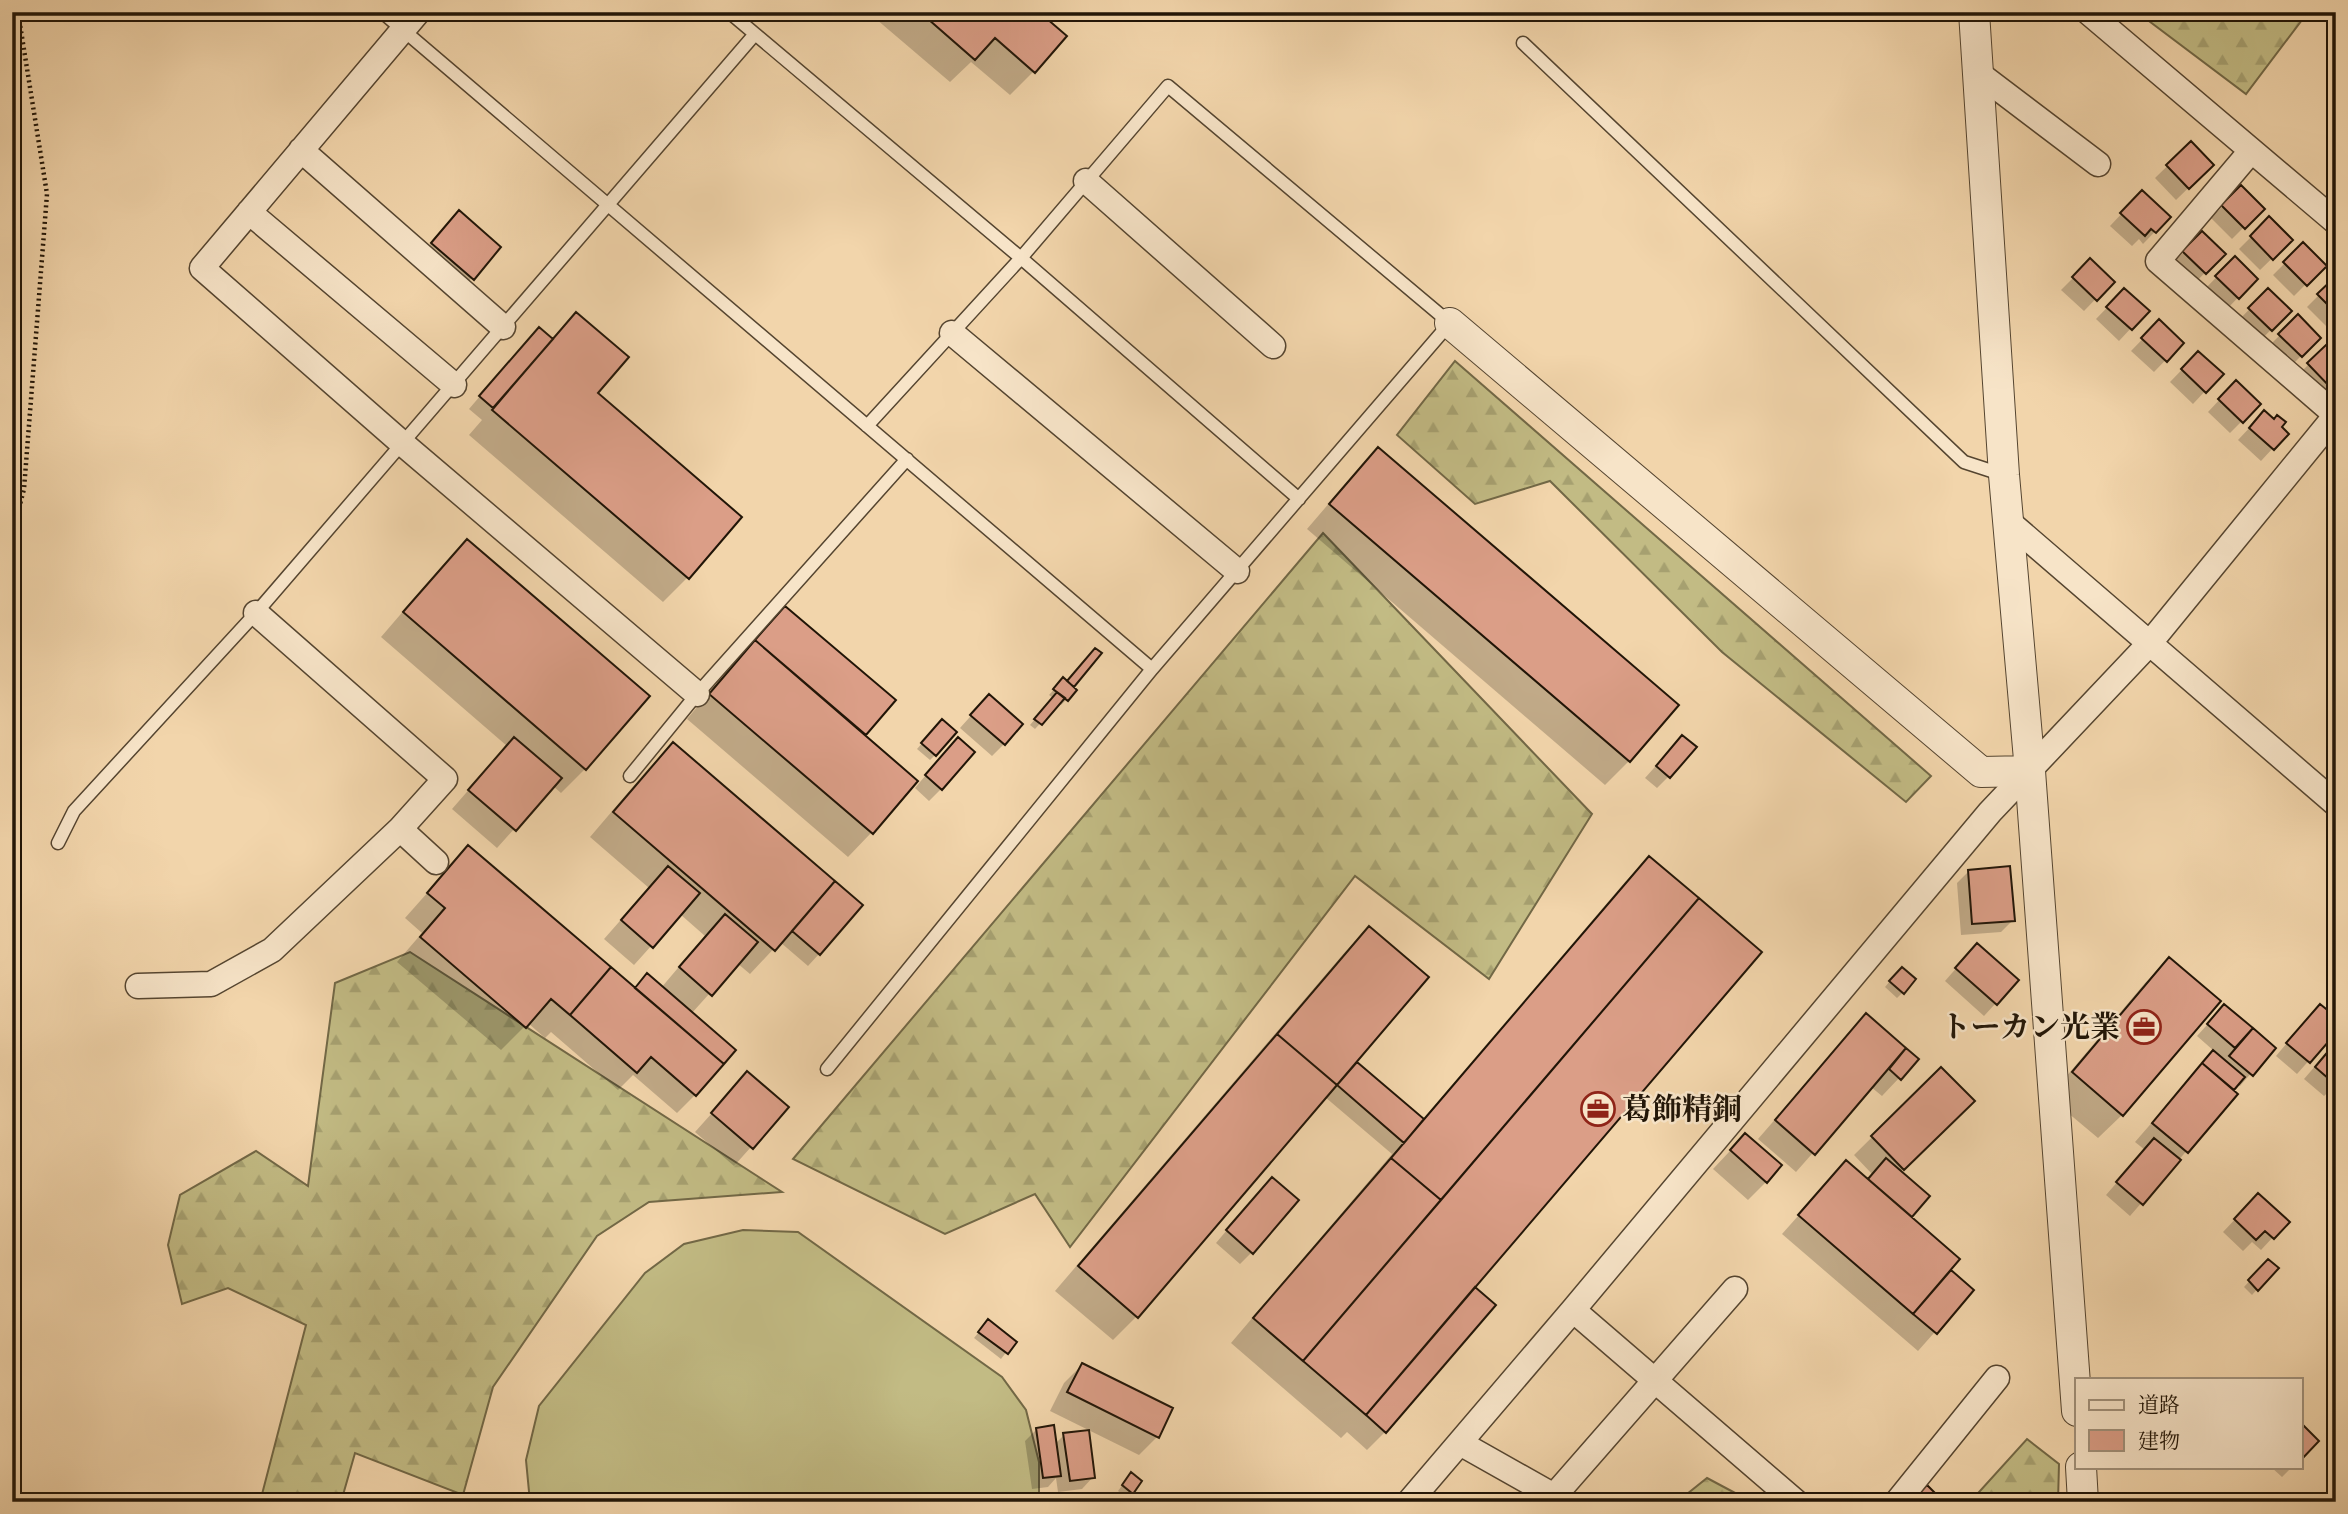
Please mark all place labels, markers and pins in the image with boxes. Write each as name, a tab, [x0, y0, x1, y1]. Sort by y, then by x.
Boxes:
place label: トーカン光業	[1941, 1008, 2120, 1051]
office icon: トーカン光業	[2125, 1008, 2163, 1046]
office icon: 葛飾精銅	[1579, 1090, 1617, 1128]
place label: 葛飾精銅	[1622, 1090, 1742, 1133]

